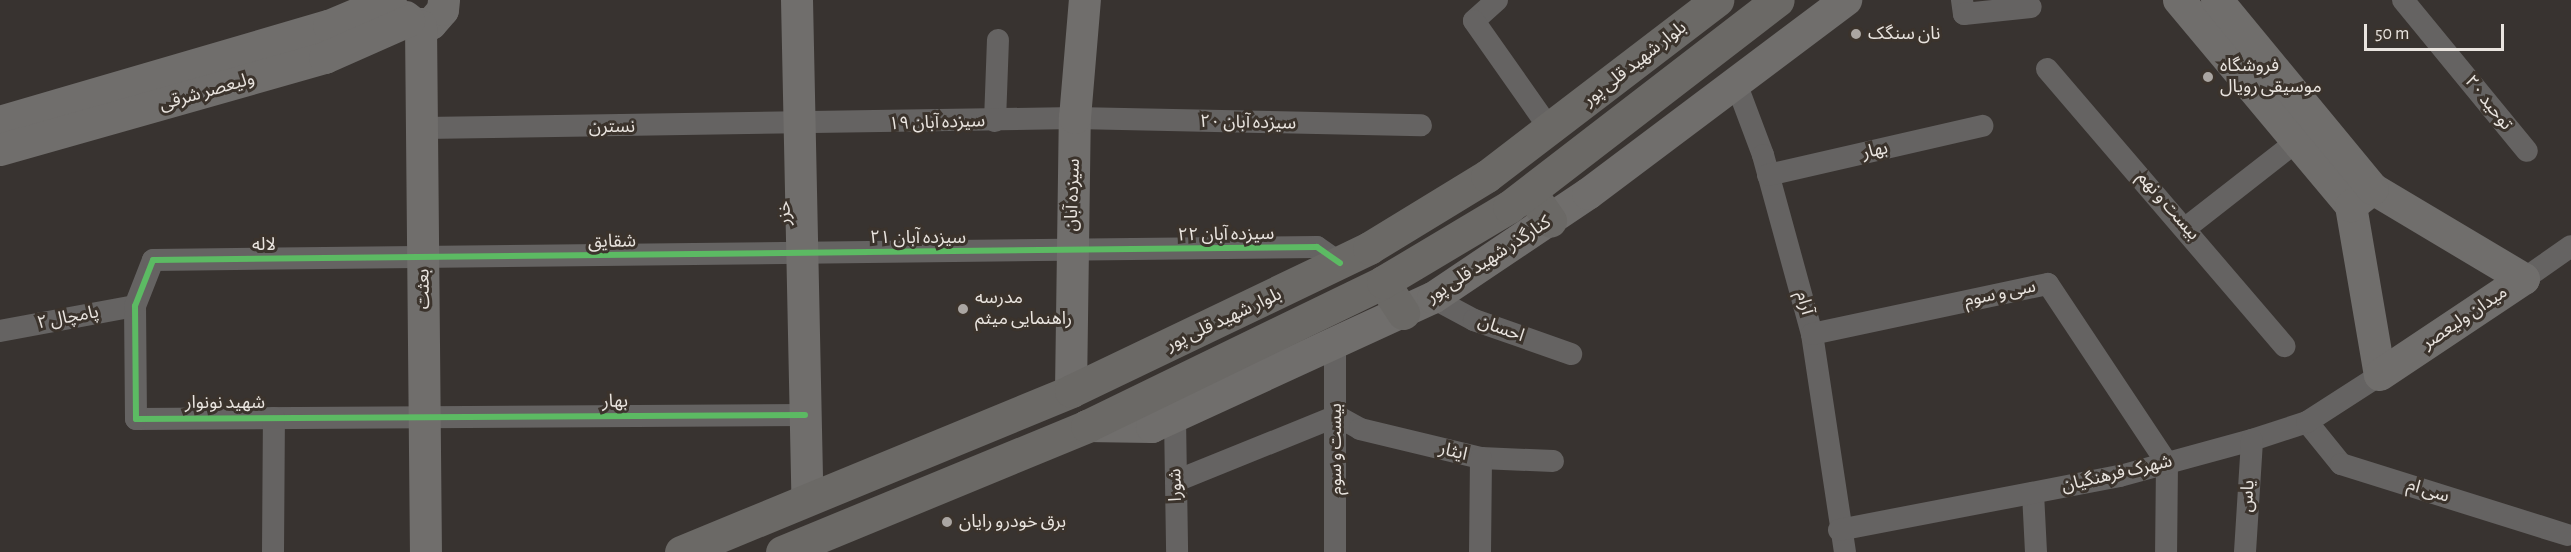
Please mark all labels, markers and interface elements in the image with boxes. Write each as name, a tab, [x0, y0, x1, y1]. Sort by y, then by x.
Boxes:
scale bar	[2367, 12, 2506, 50]
street label: بلوار شهید قلی پور	[1579, 17, 1691, 111]
place label: نان سنگک	[1868, 23, 1940, 45]
text: 50 m	[2375, 25, 2409, 43]
marker: نان سنگک	[1849, 27, 1863, 41]
place label: فروشگاه موسیقی رویال	[2220, 56, 2322, 98]
street label: ولیعصر شرقی	[157, 68, 257, 116]
marker: فروشگاه موسیقی رویال	[2201, 70, 2215, 84]
street label: توحید ۲۰	[2459, 71, 2517, 135]
street label: سیزده آبان ۱۹	[888, 111, 986, 135]
street label: سیزده آبان ۲۰	[1200, 111, 1296, 135]
street label: نسترن	[589, 116, 635, 138]
street label: بهار	[1860, 138, 1890, 164]
street label: سیزده آبان	[1061, 158, 1085, 232]
street label: بیست و نهم	[2132, 167, 2204, 245]
street label: خزر	[774, 201, 796, 225]
street label: کنارگذر شهید قلی پور	[1423, 212, 1555, 308]
street label: سیزده آبان ۲۲	[1178, 223, 1274, 247]
street label: سیزده آبان ۲۱	[870, 227, 966, 249]
street label: شقایق	[588, 231, 636, 253]
street label: لاله	[252, 234, 276, 256]
street label: بعثت	[413, 269, 435, 309]
street label: سی و سوم	[1962, 276, 2038, 312]
street label: میدان ولیعصر	[2418, 282, 2512, 354]
street label: بلوار شهید قلی پور	[1163, 284, 1285, 356]
place label: مدرسه راهنمایی میثم	[975, 288, 1072, 330]
street label: آرام	[1791, 289, 1817, 317]
street label: پامچال ۲	[35, 301, 101, 335]
marker: مدرسه راهنمایی میثم	[956, 302, 970, 316]
street label: احسان	[1475, 311, 1527, 347]
street label: بهار	[602, 391, 628, 413]
street label: شهید نونوار	[185, 392, 265, 414]
street label: بیست و سوم	[1325, 403, 1347, 495]
street label: ایثار	[1437, 438, 1469, 466]
street label: شهرک فرهنگیان	[2060, 451, 2174, 497]
street label: شورا	[1165, 468, 1187, 502]
street label: سی ام	[2404, 474, 2452, 508]
street label: یاس	[2236, 479, 2260, 513]
place label: برق خودرو رایان	[959, 511, 1066, 533]
marker: برق خودرو رایان	[940, 515, 954, 529]

